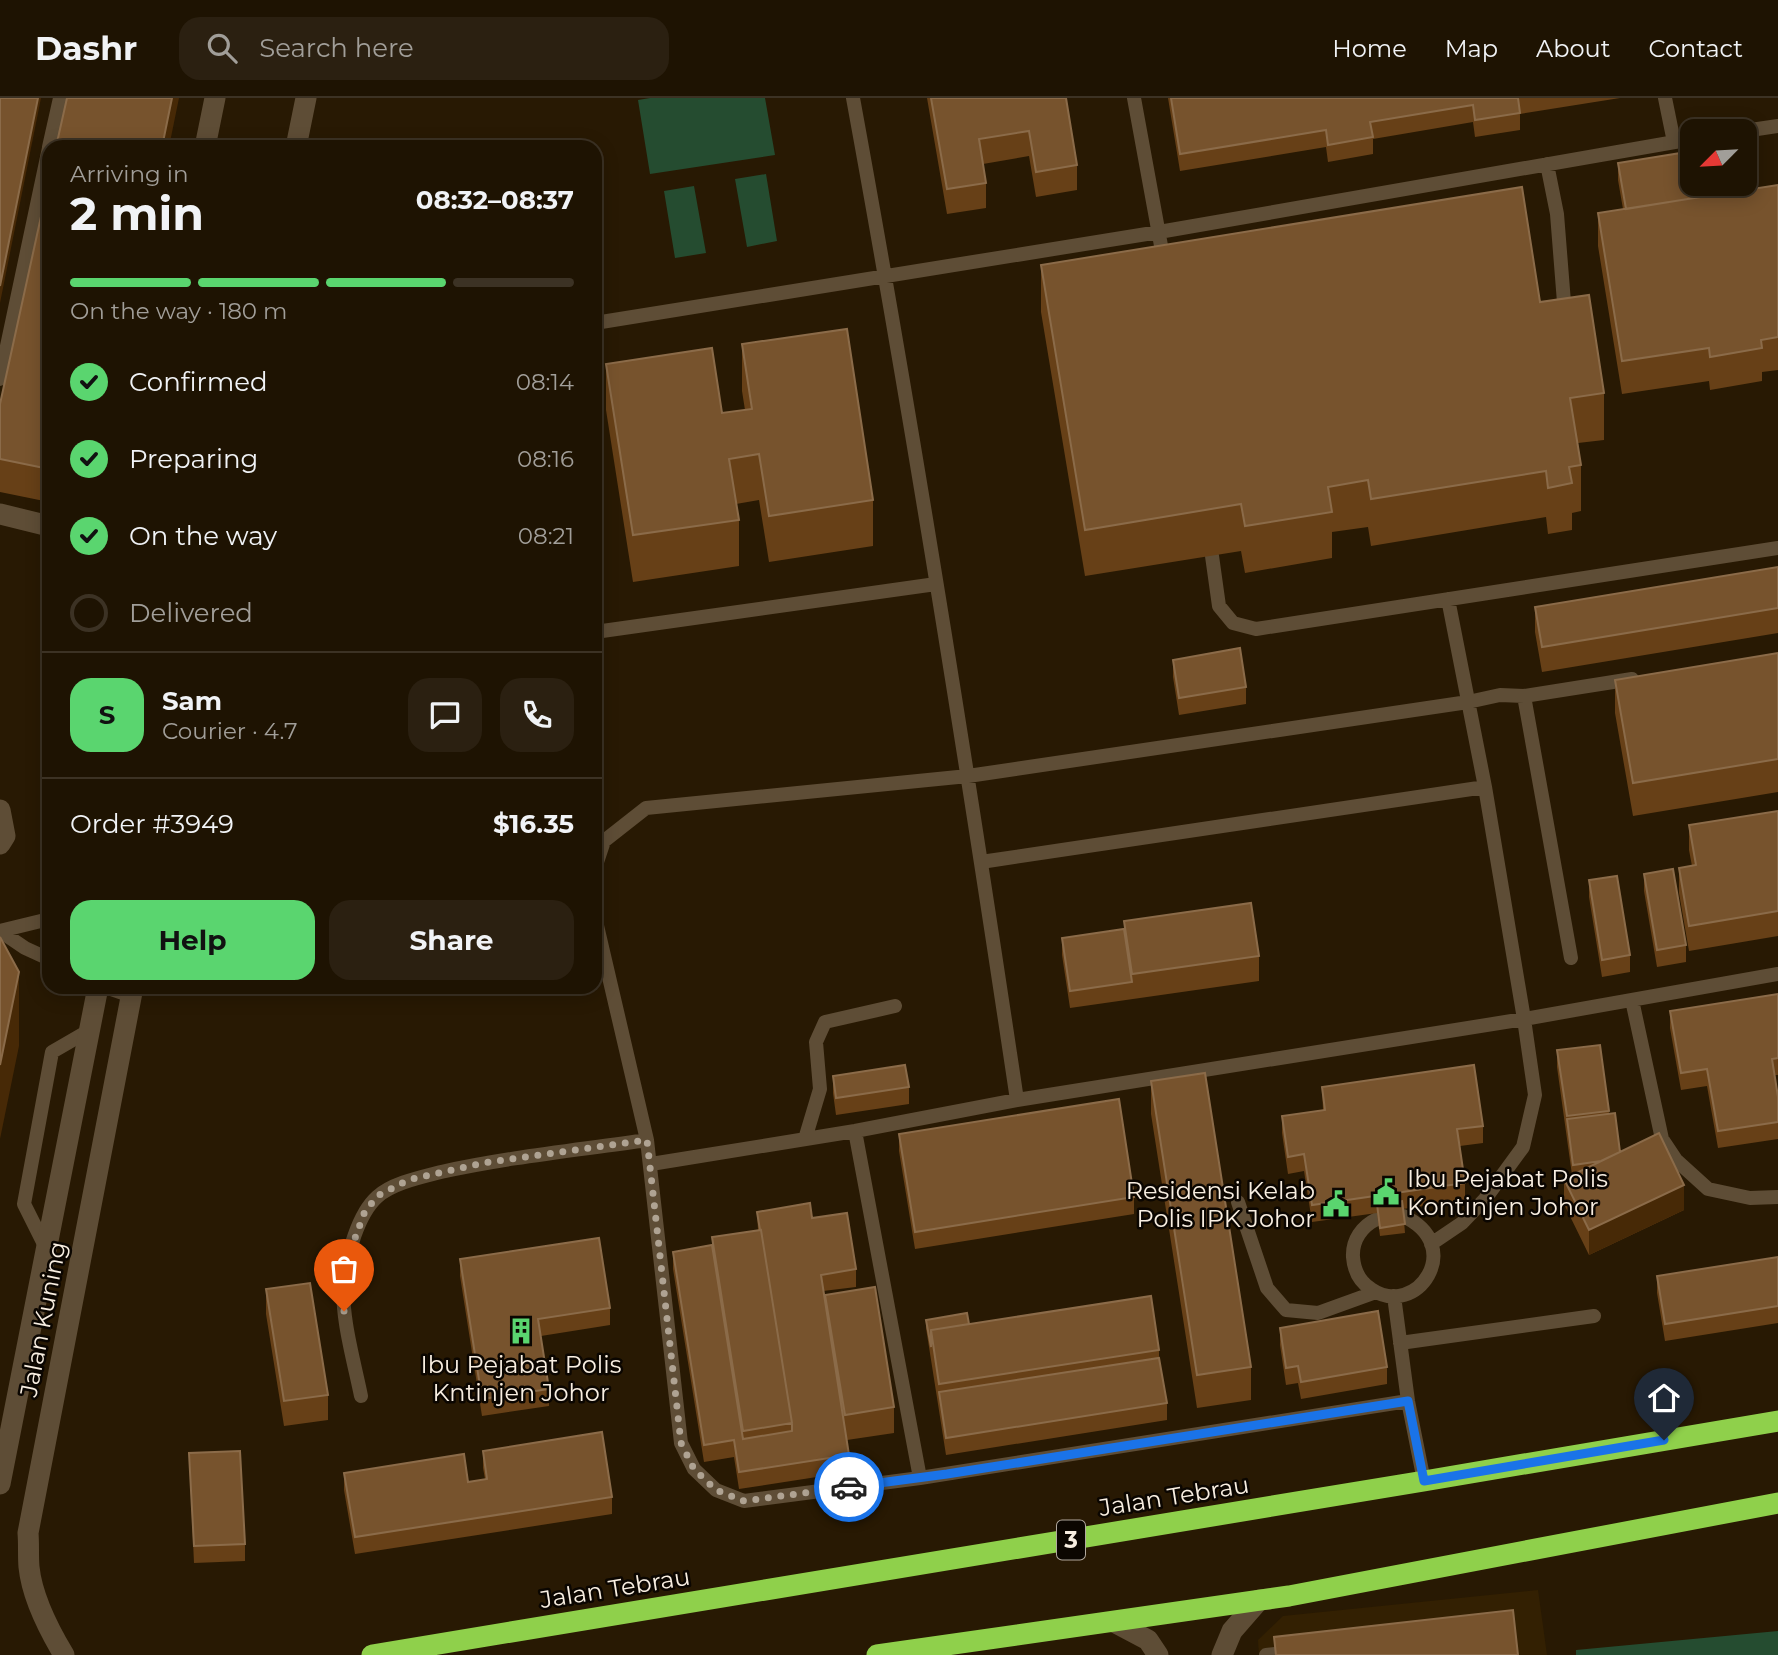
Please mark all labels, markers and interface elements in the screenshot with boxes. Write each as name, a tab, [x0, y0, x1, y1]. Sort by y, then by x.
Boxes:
search box	[179, 17, 669, 80]
text: Dashr	[35, 28, 137, 68]
icon: search	[203, 29, 241, 67]
text: Search here	[259, 32, 414, 64]
text: Home	[1332, 34, 1407, 63]
text: Map	[1445, 34, 1498, 63]
text: About	[1536, 34, 1610, 63]
text: Contact	[1648, 34, 1743, 63]
north arrow	[1680, 119, 1757, 196]
map controls	[1680, 119, 1757, 196]
text: Arriving in	[70, 160, 189, 188]
text: 08:32–08:37	[416, 184, 574, 216]
text: 2 min	[70, 185, 204, 242]
text: On the way · 180 m	[70, 297, 288, 325]
icon: check	[70, 363, 108, 401]
text: Confirmed	[129, 366, 268, 398]
text: 08:14	[516, 368, 574, 396]
icon: check	[70, 440, 108, 478]
text: Preparing	[129, 443, 258, 475]
text: 08:16	[517, 445, 574, 473]
icon: check	[70, 517, 108, 555]
text: On the way	[129, 520, 277, 552]
text: 08:21	[518, 522, 574, 550]
text: Delivered	[129, 597, 253, 629]
button: chat	[408, 678, 482, 752]
button: phone	[500, 678, 574, 752]
text: Sam	[162, 685, 222, 717]
text: S	[99, 699, 115, 731]
text: Courier · 4.7	[162, 717, 298, 745]
text: Order #3949	[70, 808, 234, 840]
text: $16.35	[493, 808, 574, 840]
button: Help	[70, 900, 315, 980]
button: Share	[329, 900, 574, 980]
place label: Ibu Pejabat Polis Kontinjen Johor	[1407, 1164, 1608, 1221]
place label: Residensi Kelab Polis IPK Johor	[1126, 1176, 1315, 1233]
public building icon: Ibu Pejabat Polis Kontinjen Johor	[1371, 1177, 1401, 1207]
public building icon: Residensi Kelab Polis IPK Johor	[1321, 1189, 1351, 1219]
street label: Jalan Kuning	[14, 1239, 72, 1400]
pin	[314, 1239, 374, 1311]
icon: bag	[325, 1250, 363, 1288]
building icon: Ibu Pejabat Polis Kntinjen Johor	[506, 1316, 536, 1346]
place label: Ibu Pejabat Polis Kntinjen Johor	[421, 1350, 621, 1407]
pin	[1634, 1368, 1694, 1440]
icon: home	[1645, 1379, 1683, 1417]
courier	[814, 1452, 884, 1522]
icon: car	[830, 1468, 868, 1506]
street label: Jalan Tebrau	[1096, 1470, 1251, 1522]
road number: 3	[1057, 1520, 1085, 1560]
street label: Jalan Tebrau	[537, 1562, 692, 1614]

